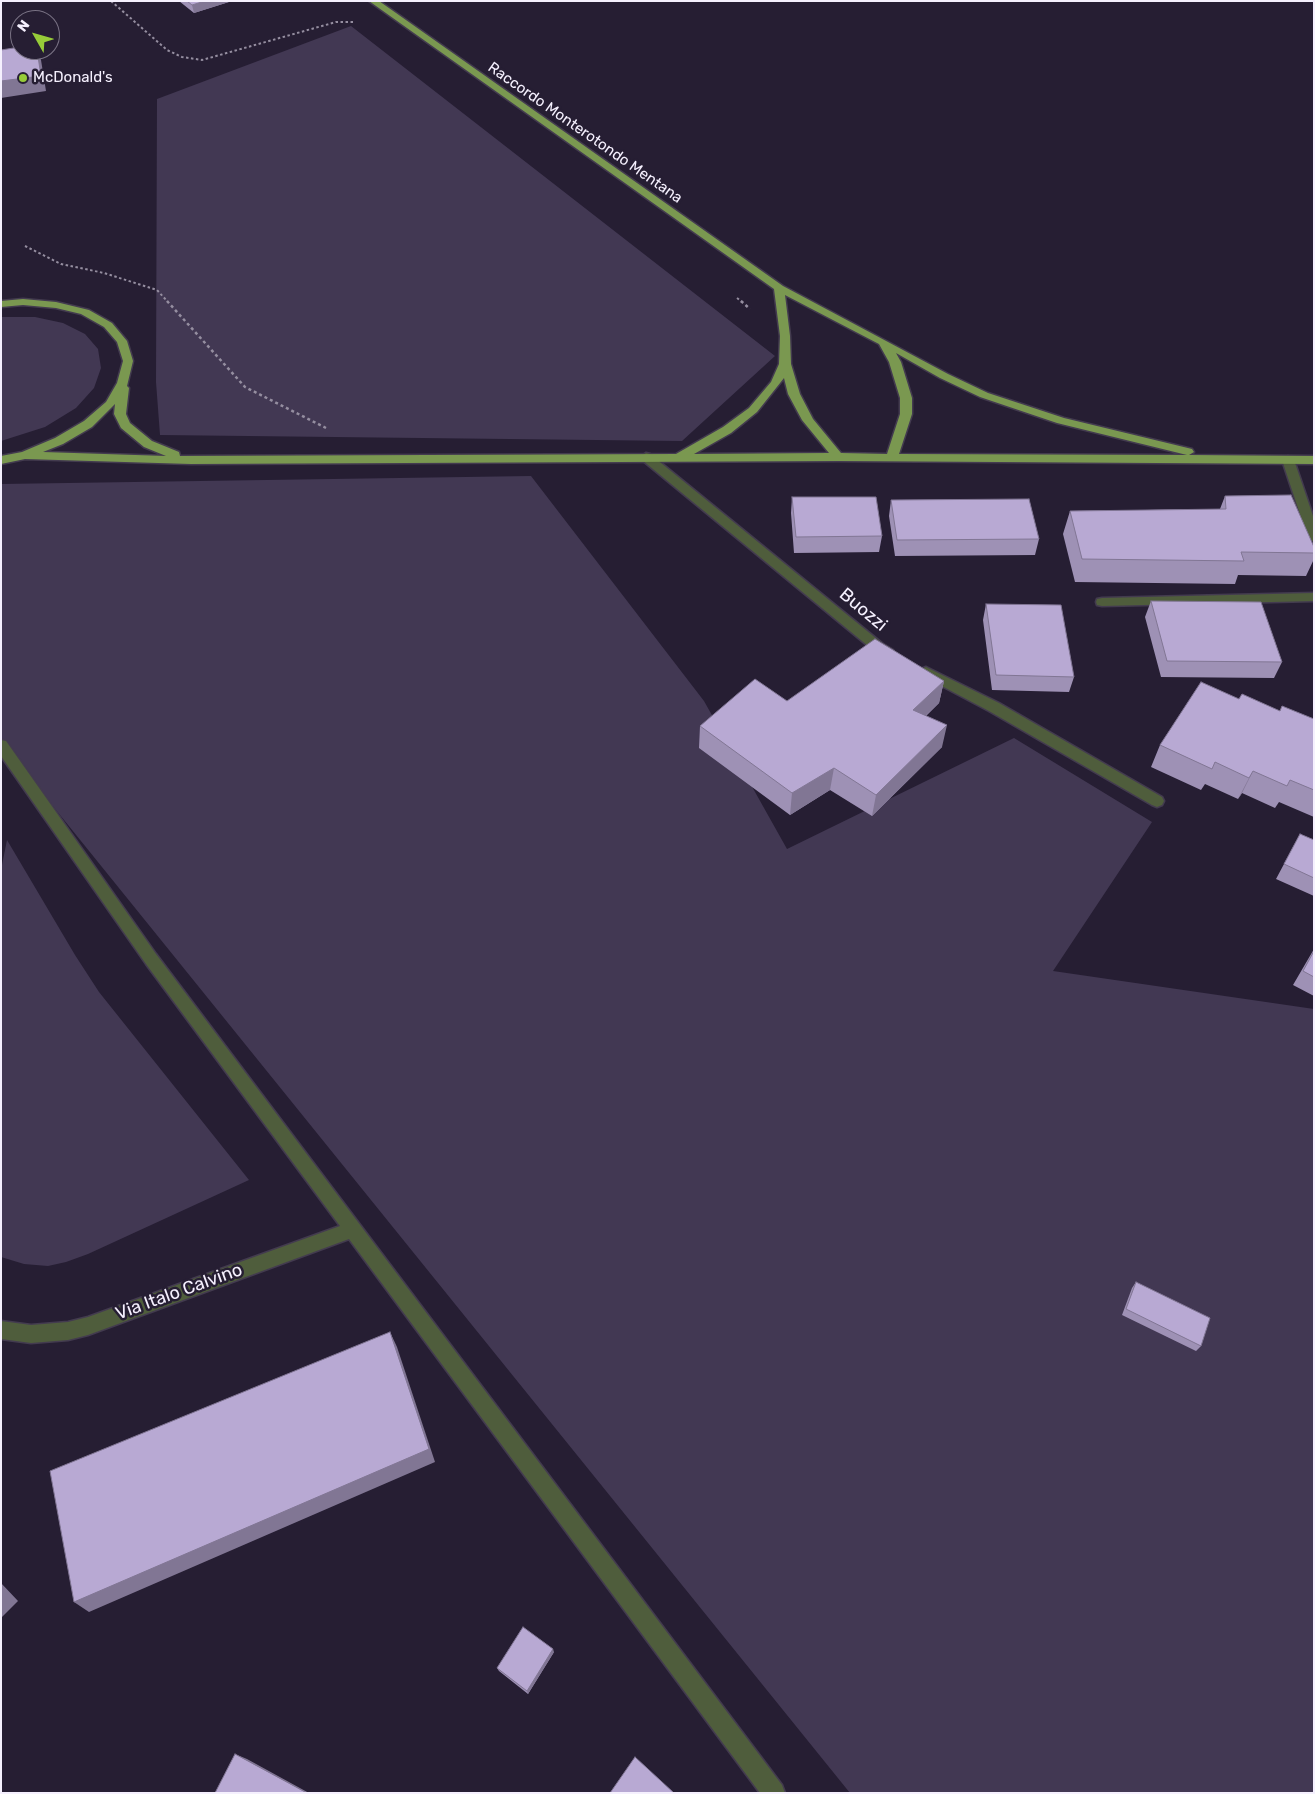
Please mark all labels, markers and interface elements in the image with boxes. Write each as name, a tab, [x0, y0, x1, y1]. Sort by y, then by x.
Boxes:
north arrow	[10, 10, 60, 60]
text: N	[14, 17, 33, 35]
street label: Raccordo Monterotondo Mentana	[484, 59, 686, 207]
place label: McDonald's	[33, 69, 113, 87]
marker: McDonald's	[17, 72, 29, 84]
street label: Buozzi	[835, 584, 891, 636]
street label: Via Italo Calvino	[113, 1259, 245, 1325]

